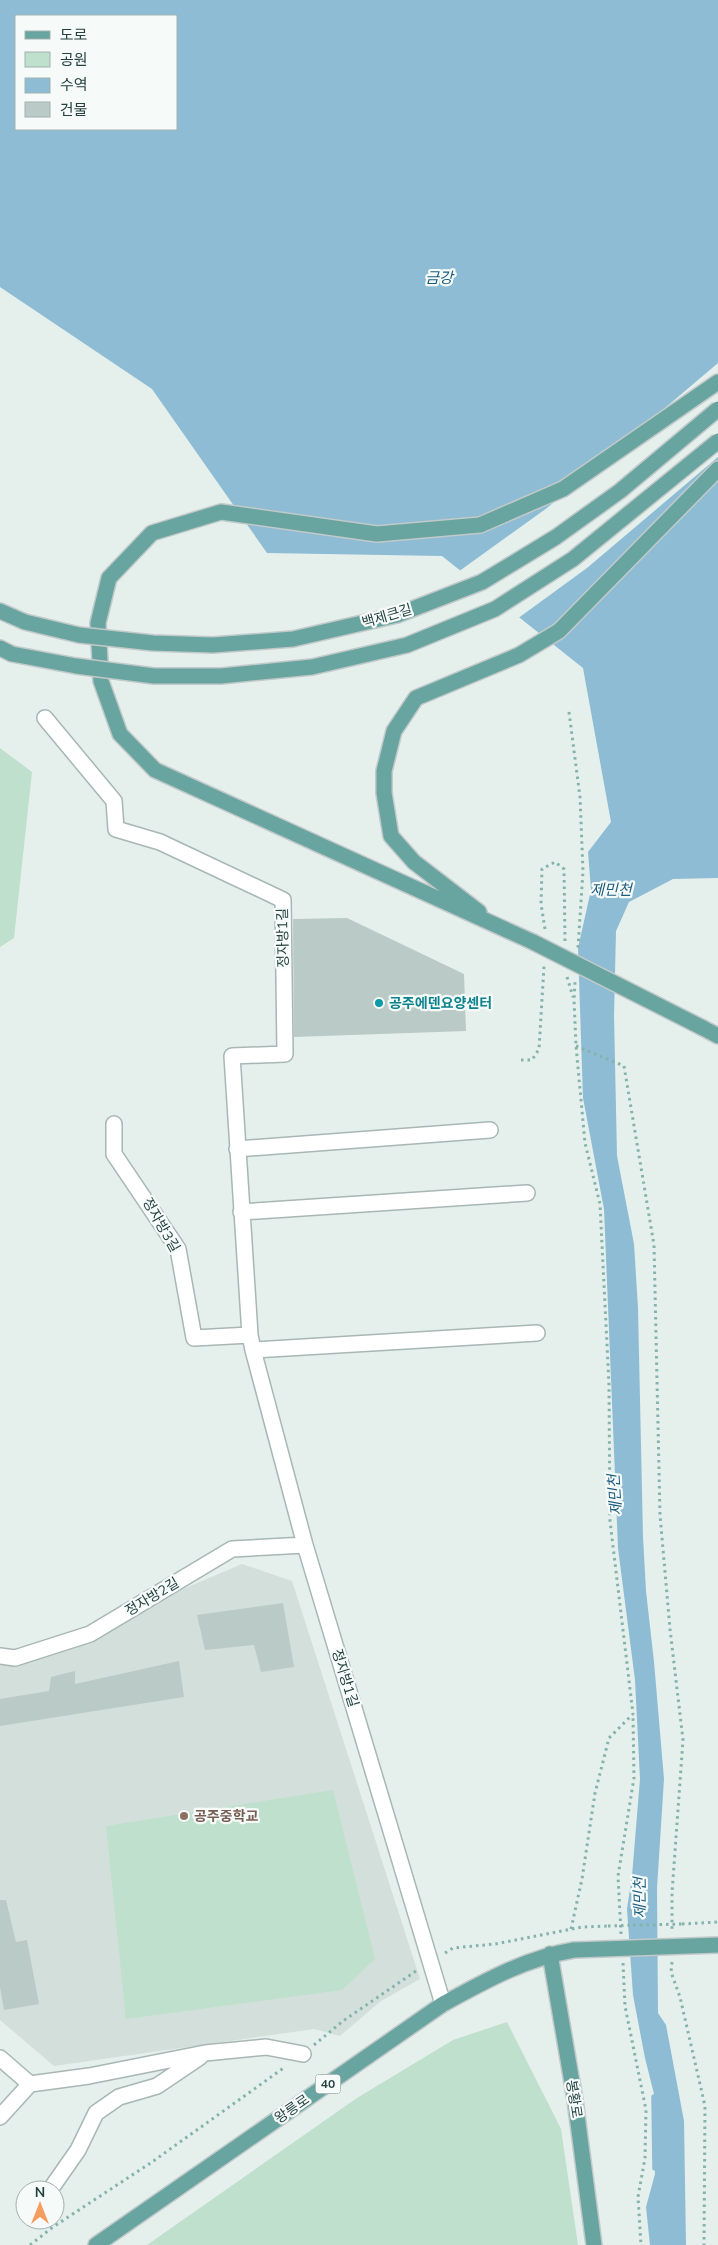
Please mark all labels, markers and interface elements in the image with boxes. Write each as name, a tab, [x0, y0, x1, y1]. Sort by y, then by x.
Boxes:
legend	[15, 15, 178, 130]
text: 도로	[60, 25, 88, 45]
text: 공원	[60, 50, 88, 70]
text: 수역	[60, 75, 88, 95]
text: 건물	[60, 100, 88, 120]
water label: 금강	[425, 268, 455, 288]
street label: 백제큰길	[360, 600, 414, 632]
water label: 제민천	[590, 880, 634, 900]
street label: 정자방1길	[273, 908, 293, 968]
place label: 공주에덴요양센터	[389, 994, 492, 1013]
marker: 공주에덴요양센터	[373, 997, 385, 1009]
street label: 정자방3길	[138, 1194, 184, 1256]
water label: 제민천	[603, 1471, 626, 1516]
street label: 정자방2길	[121, 1573, 183, 1621]
street label: 정자방1길	[327, 1647, 363, 1709]
place label: 공주중학교	[194, 1807, 259, 1826]
marker: 공주중학교	[178, 1810, 190, 1822]
water label: 제민천	[630, 1875, 650, 1919]
road number: 40	[316, 2074, 340, 2094]
street label: 봉황로	[562, 2078, 586, 2120]
street label: 왕릉로	[271, 2090, 313, 2128]
north arrow	[15, 2180, 65, 2230]
text: N	[35, 2183, 45, 2202]

